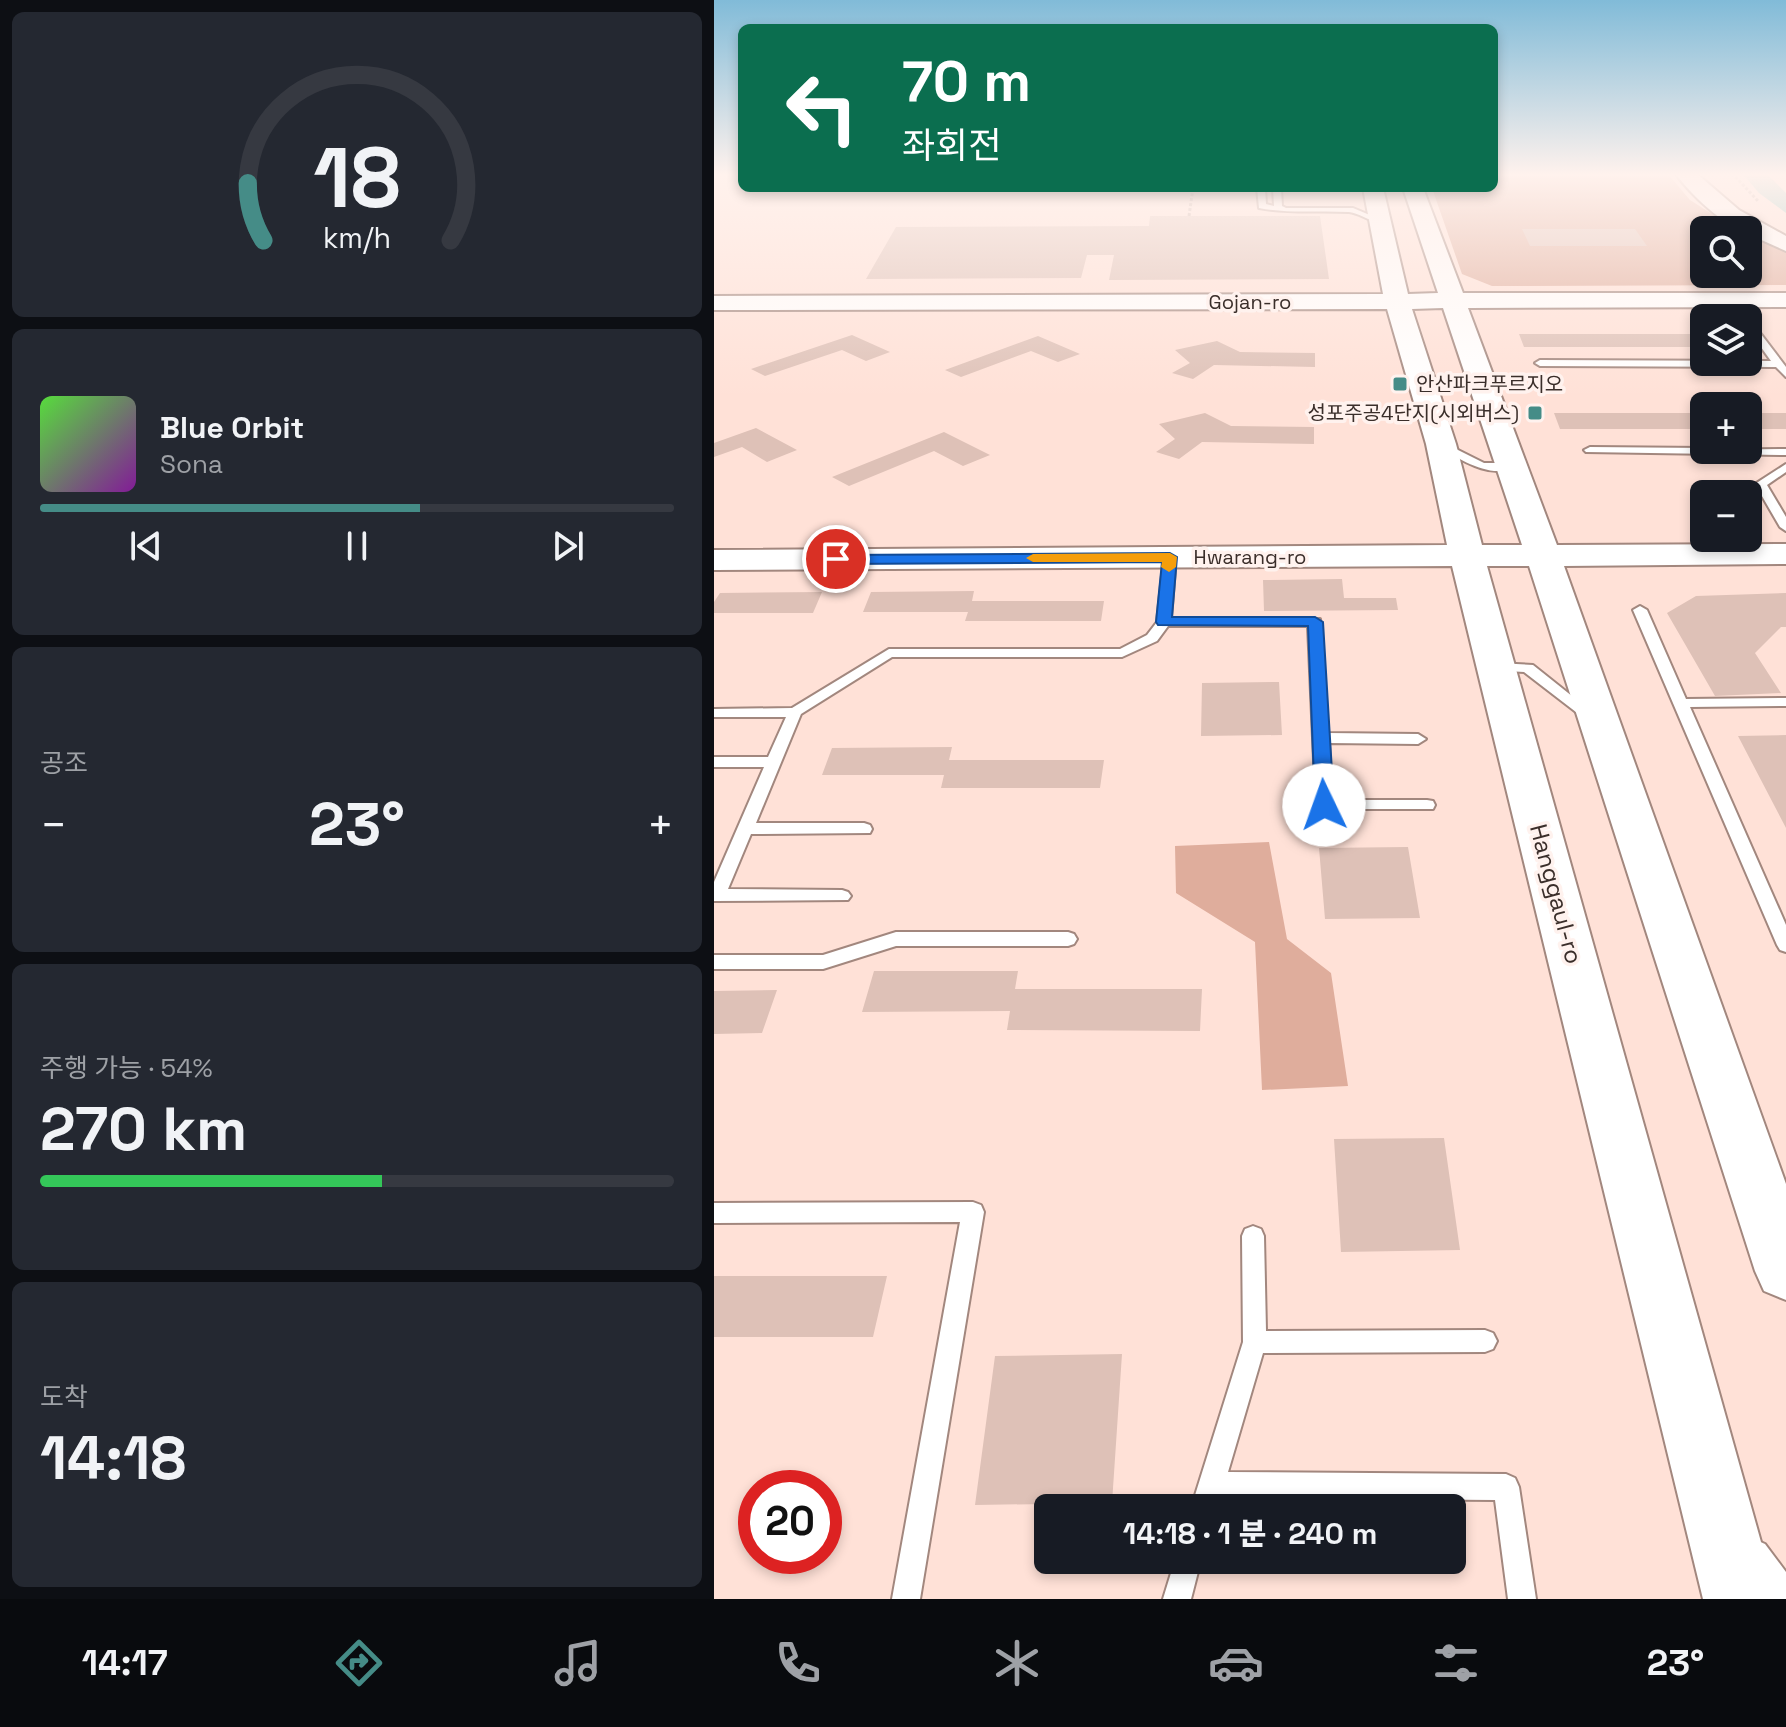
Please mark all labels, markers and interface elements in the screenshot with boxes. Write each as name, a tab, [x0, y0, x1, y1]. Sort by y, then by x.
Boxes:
text: 70 m	[902, 46, 1031, 117]
icon: left	[770, 56, 874, 160]
text: 좌회전	[902, 123, 1001, 169]
text: 18	[313, 124, 401, 230]
map controls	[1690, 216, 1762, 552]
button: search	[1690, 216, 1762, 288]
text: km/h	[323, 220, 391, 256]
street label: Gojan-ro	[1209, 289, 1291, 315]
button: layers	[1690, 304, 1762, 376]
place label: 안산파크푸르지오	[1416, 371, 1563, 397]
marker: 안산파크푸르지오	[1391, 375, 1409, 393]
button: +	[1690, 392, 1762, 464]
place label: 성포주공4단지(시외버스)	[1307, 400, 1519, 426]
marker: 성포주공4단지(시외버스)	[1526, 404, 1544, 422]
text: Blue Orbit	[160, 408, 304, 447]
text: Sona	[160, 447, 223, 481]
button: −	[1690, 480, 1762, 552]
icon: previous	[124, 524, 168, 568]
icon: pause	[335, 524, 379, 568]
icon: next	[546, 524, 590, 568]
pin	[802, 525, 870, 593]
icon: arrive	[814, 537, 858, 581]
street label: Hwarang-ro	[1194, 544, 1306, 570]
text: 공조	[40, 746, 88, 780]
position arrow	[1282, 763, 1366, 847]
text: 23°	[309, 786, 405, 863]
text: −	[40, 797, 67, 853]
text: +	[647, 797, 674, 853]
street label: Hanggaul-ro	[1523, 821, 1590, 967]
text: 주행 가능 · 54%	[40, 1051, 212, 1085]
text: 270 km	[40, 1091, 247, 1168]
text: 도착	[40, 1380, 88, 1414]
text: 14:18	[40, 1420, 186, 1497]
speed limit sign: 20	[738, 1470, 842, 1574]
text: 14:18 · 1 분 · 240 m	[1123, 1514, 1377, 1553]
icon: directions	[331, 1635, 387, 1691]
icon: music	[550, 1635, 606, 1691]
icon: phone	[770, 1635, 826, 1691]
icon: climate	[989, 1635, 1045, 1691]
icon: car	[1208, 1635, 1264, 1691]
icon: filters	[1428, 1635, 1484, 1691]
text: 14:17	[82, 1640, 168, 1686]
text: 23°	[1647, 1640, 1704, 1686]

